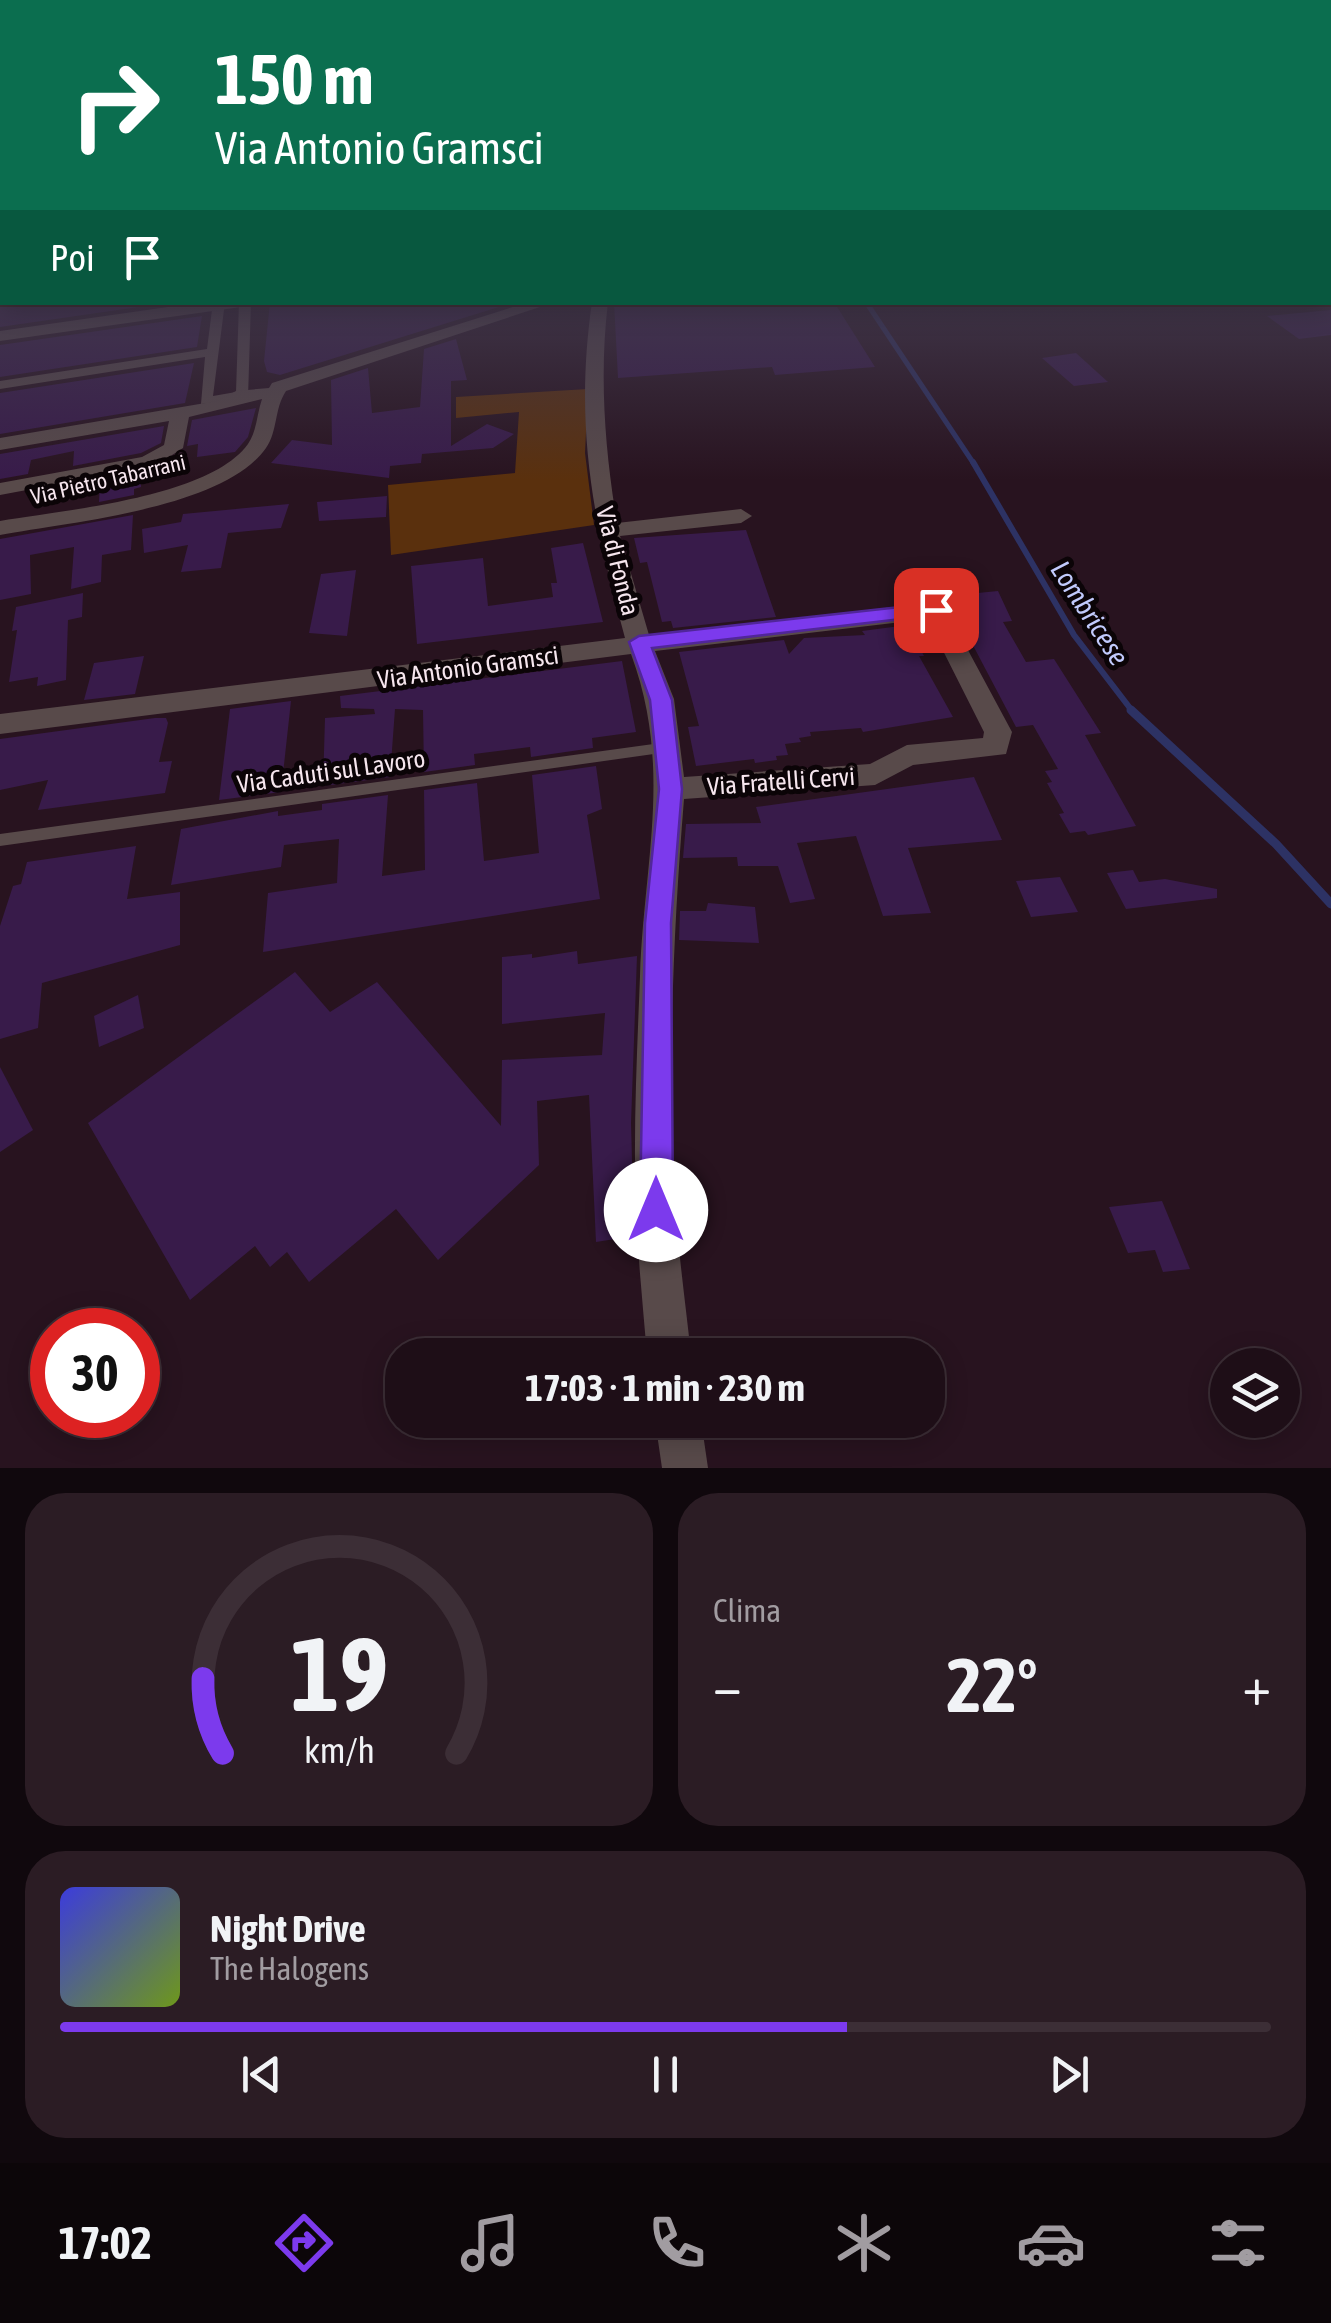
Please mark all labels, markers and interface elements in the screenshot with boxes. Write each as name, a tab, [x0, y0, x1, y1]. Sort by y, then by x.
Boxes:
text: 150 m	[215, 39, 374, 119]
icon: right	[50, 40, 180, 170]
text: Via Antonio Gramsci	[215, 122, 544, 174]
icon: arrive	[115, 230, 170, 285]
text: Poi	[50, 236, 95, 279]
street label: Via Pietro Tabarrani	[28, 449, 188, 509]
street label: Via di Fonda	[591, 504, 645, 618]
water label: Lombricese	[1045, 555, 1135, 671]
pin	[894, 568, 979, 653]
icon: arrive	[909, 583, 964, 638]
street label: Via Antonio Gramsci	[376, 640, 560, 694]
street label: Via Caduti sul Lavoro	[235, 744, 427, 798]
street label: Via Fratelli Cervi	[706, 762, 856, 800]
position arrow	[604, 1158, 708, 1262]
speed limit sign: 30	[30, 1308, 160, 1438]
map controls	[1210, 1348, 1300, 1438]
button: layers	[1210, 1348, 1300, 1438]
text: 17:03 · 1 min · 230 m	[525, 1366, 805, 1409]
text: Clima	[713, 1592, 781, 1629]
text: 19	[290, 1614, 388, 1733]
text: 22°	[946, 1642, 1038, 1728]
text: −	[713, 1654, 742, 1717]
text: +	[1242, 1654, 1271, 1717]
text: km/h	[304, 1730, 374, 1771]
text: Night Drive	[210, 1907, 366, 1950]
text: The Halogens	[210, 1950, 369, 1987]
icon: previous	[234, 2047, 289, 2102]
icon: pause	[638, 2047, 693, 2102]
icon: next	[1042, 2047, 1097, 2102]
icon: directions	[269, 2208, 339, 2278]
icon: music	[455, 2208, 525, 2278]
icon: phone	[642, 2208, 712, 2278]
icon: climate	[829, 2208, 899, 2278]
icon: car	[1016, 2208, 1086, 2278]
icon: filters	[1203, 2208, 1273, 2278]
text: 17:02	[58, 2217, 152, 2269]

